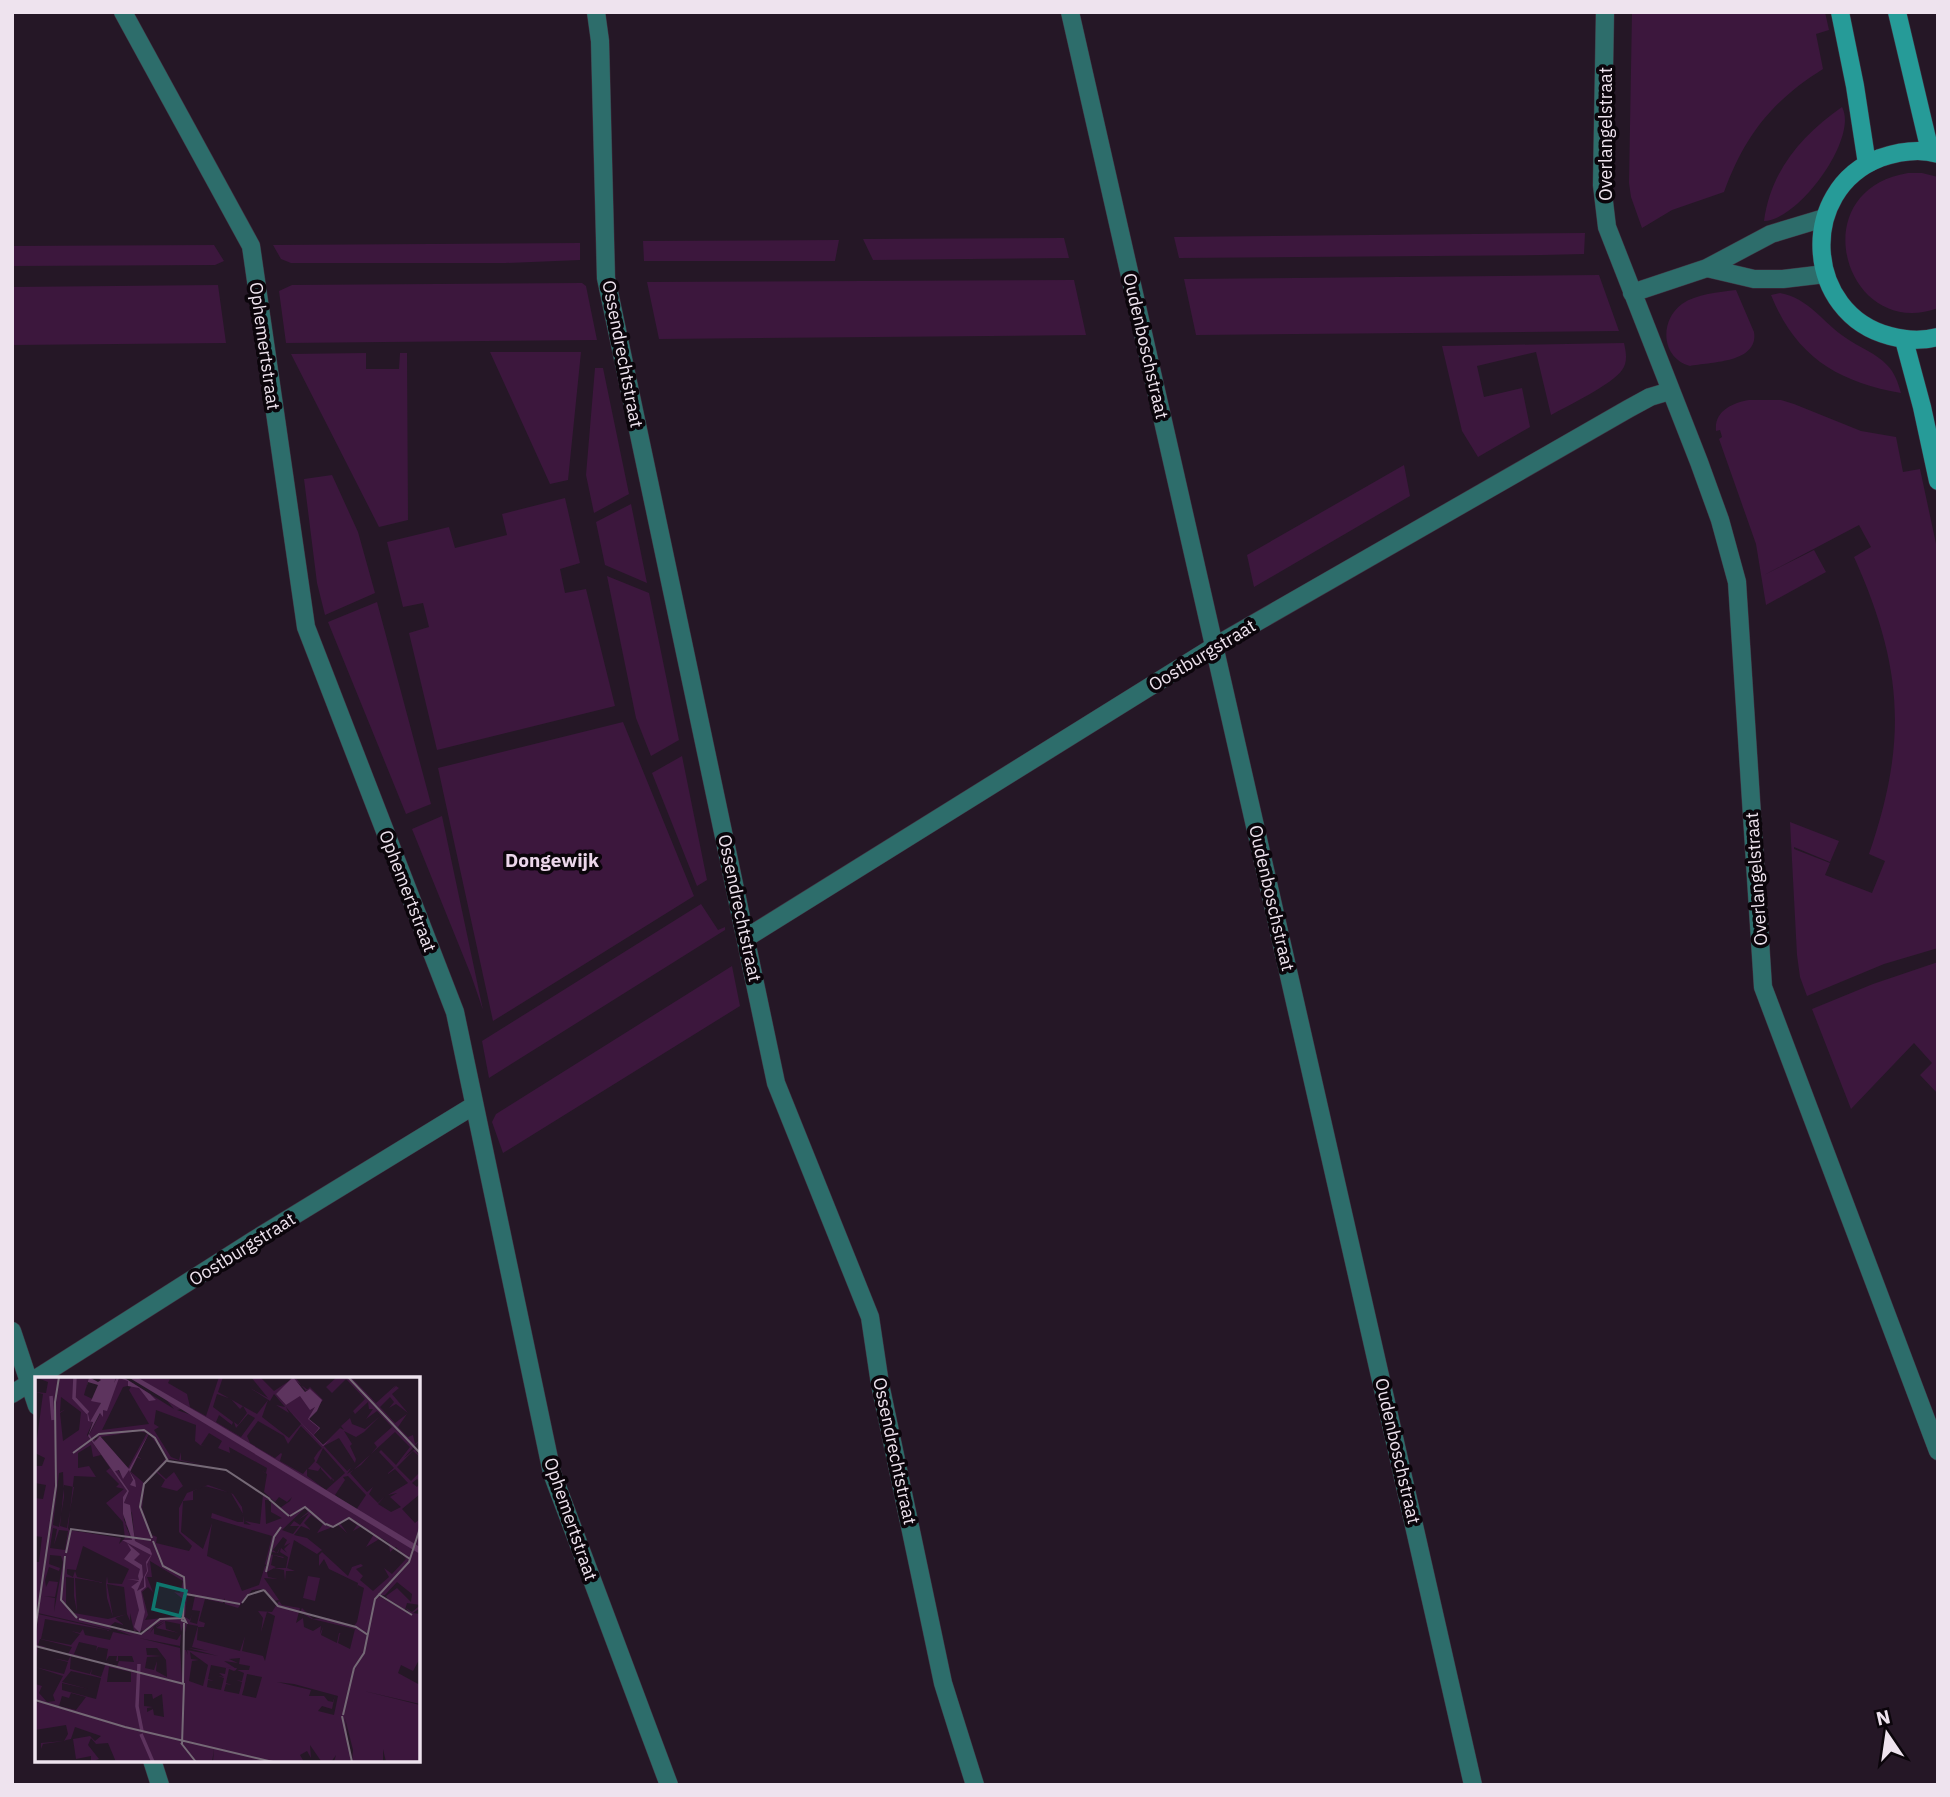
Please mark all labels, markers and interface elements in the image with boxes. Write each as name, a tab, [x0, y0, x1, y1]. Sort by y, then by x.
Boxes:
street label: Overlangelstraat	[1594, 67, 1617, 201]
street label: Oudenboschstraat	[1118, 271, 1174, 421]
street label: Ossendrechtstraat	[597, 278, 649, 430]
street label: Ophemertstraat	[245, 281, 285, 411]
street label: Oostburgstraat	[1144, 614, 1260, 696]
street label: Overlangelstraat	[1740, 811, 1772, 947]
street label: Oudenboschstraat	[1244, 823, 1300, 973]
street label: Ophemertstraat	[374, 827, 442, 955]
street label: Ossendrechtstraat	[713, 832, 767, 984]
district label: Dongewijk	[505, 848, 599, 872]
street label: Oostburgstraat	[185, 1207, 299, 1291]
street label: Ossendrechtstraat	[868, 1375, 922, 1527]
street label: Oudenboschstraat	[1370, 1376, 1426, 1526]
inset map	[35, 1377, 420, 1762]
street label: Ophemertstraat	[539, 1454, 603, 1584]
north arrow	[1852, 1699, 1922, 1769]
text: N	[1874, 1704, 1893, 1731]

